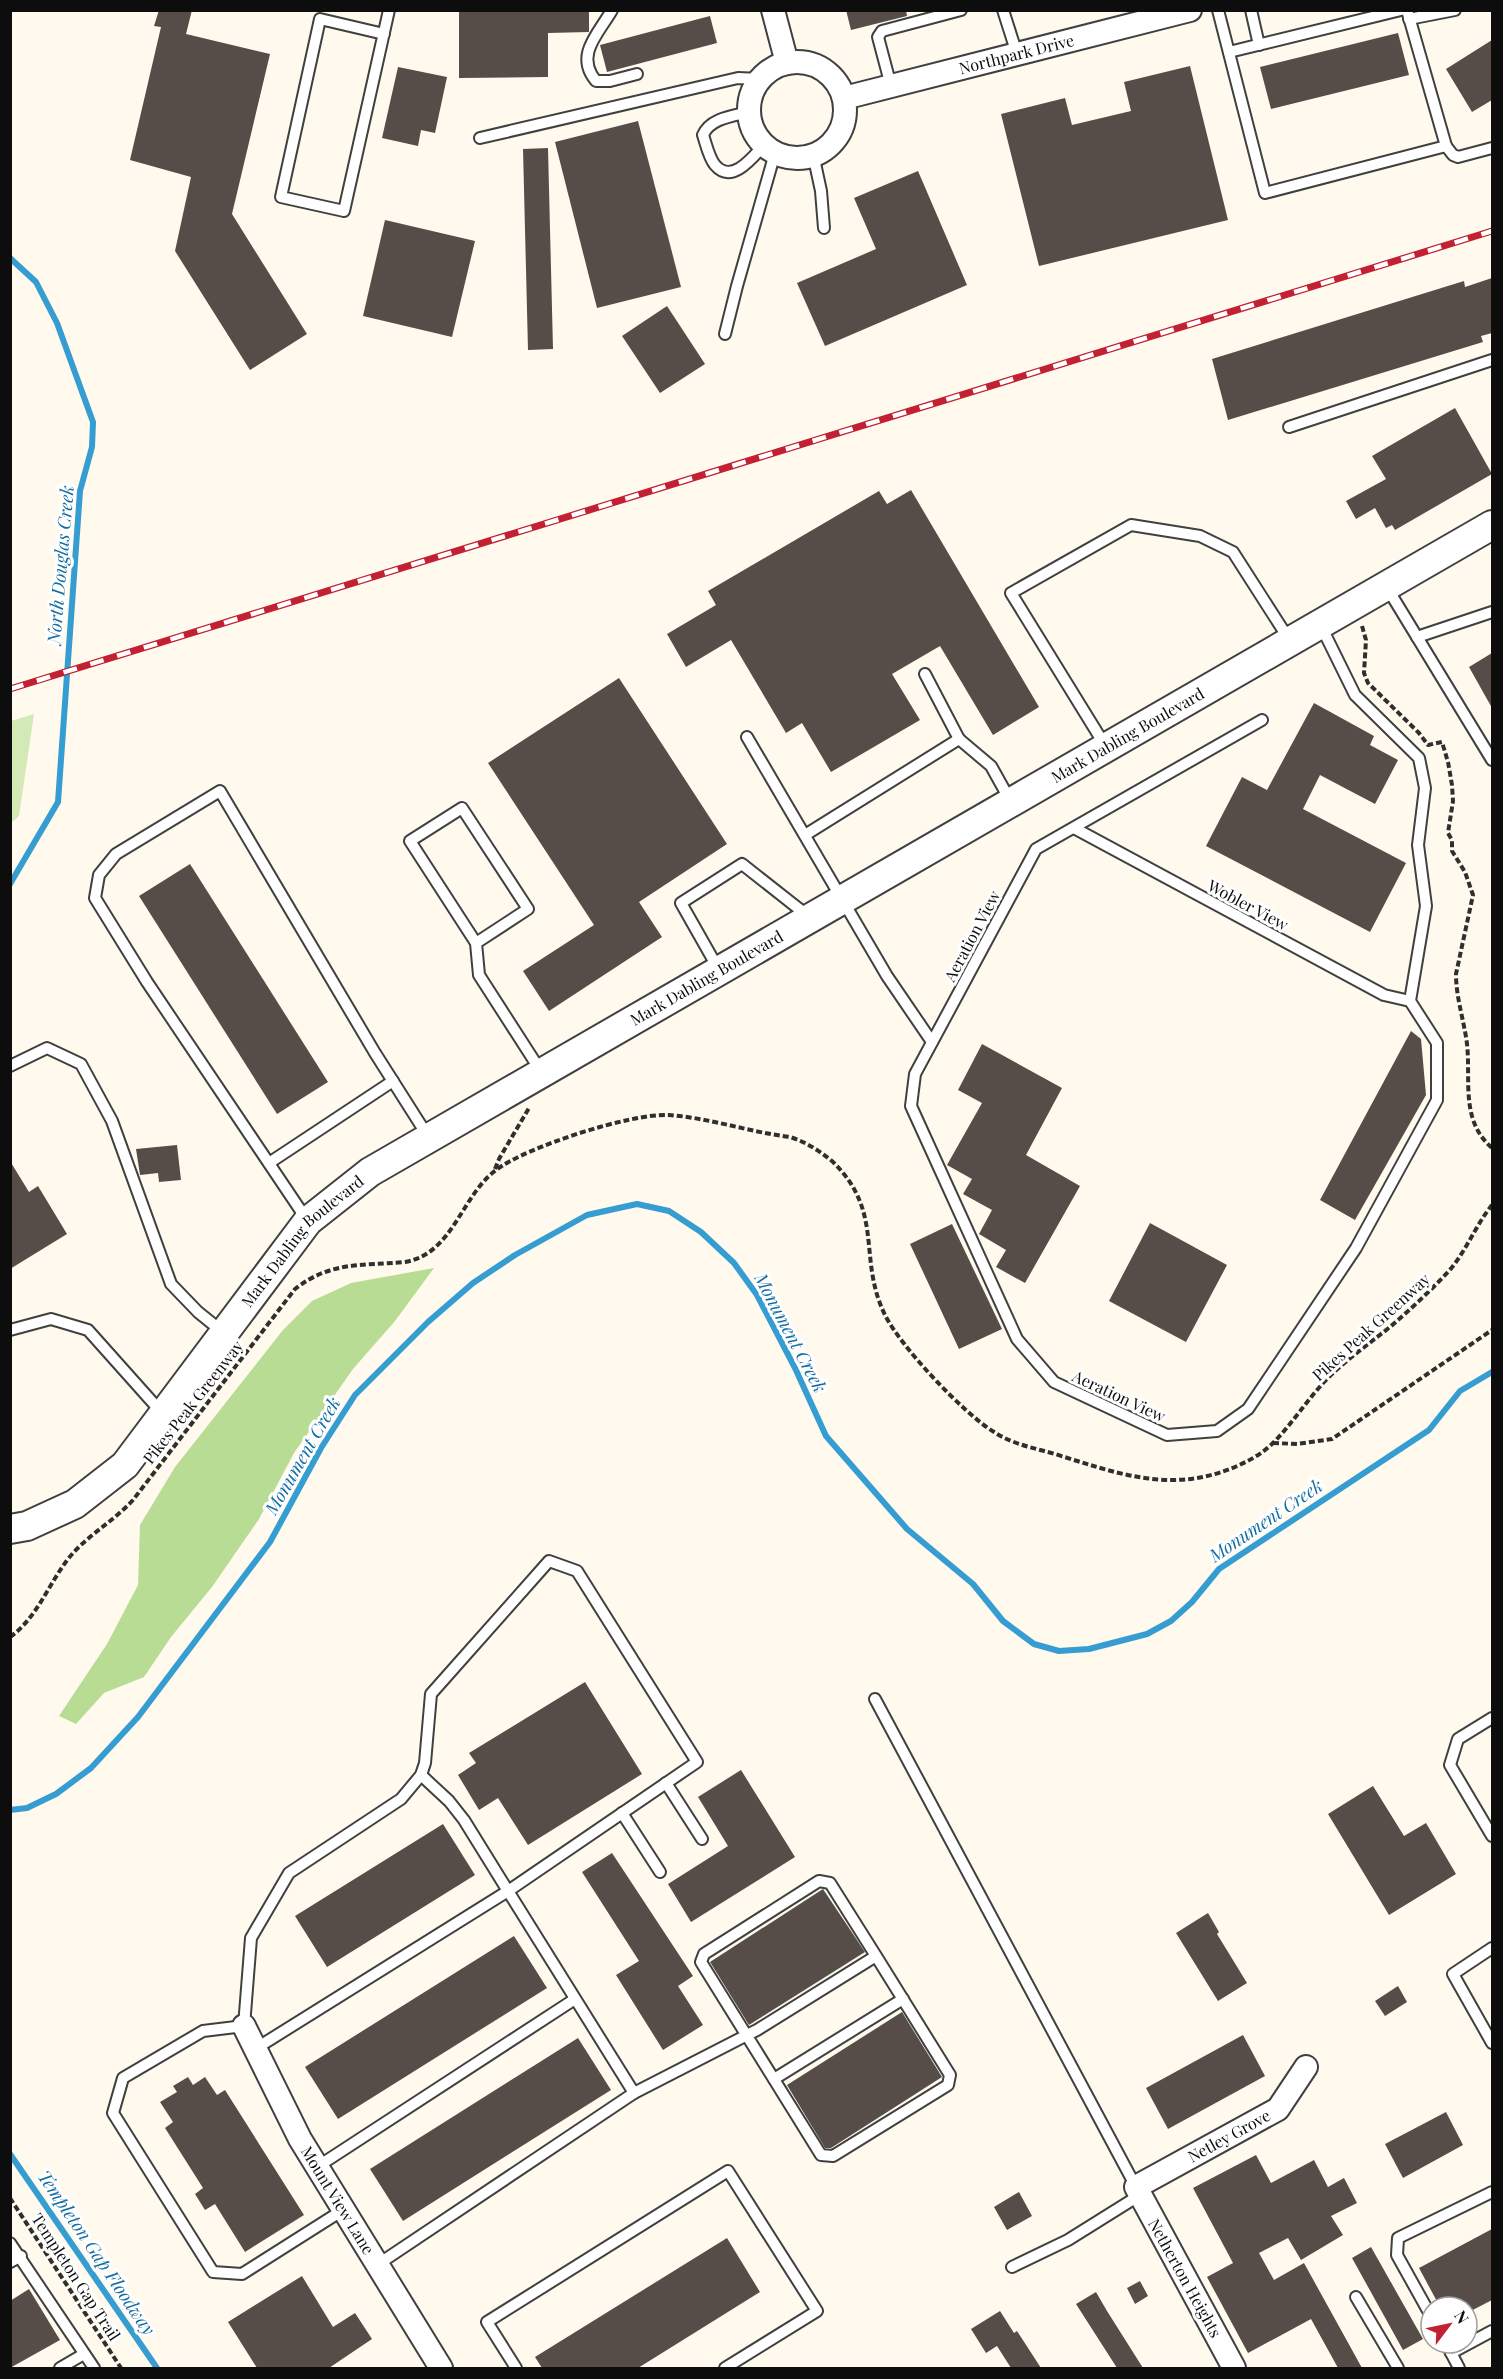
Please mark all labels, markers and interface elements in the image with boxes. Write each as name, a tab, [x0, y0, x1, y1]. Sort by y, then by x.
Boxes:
street label: Northpark Drive	[957, 29, 1076, 78]
water label: North Douglas Creek	[41, 484, 79, 647]
street label: Mark Dabling Boulevard	[1047, 682, 1208, 787]
street label: Wobler View	[1203, 874, 1293, 935]
street label: Aeration View	[938, 886, 1005, 986]
street label: Mark Dabling Boulevard	[626, 925, 786, 1030]
street label: Mark Dabling Boulevard	[236, 1170, 368, 1311]
water label: Monument Creek	[749, 1268, 832, 1396]
street label: Pikes Peak Greenway	[1307, 1268, 1434, 1385]
street label: Pikes Peak Greenway	[138, 1336, 247, 1468]
street label: Aeration View	[1069, 1364, 1170, 1426]
water label: Monument Creek	[258, 1392, 346, 1520]
water label: Monument Creek	[1203, 1473, 1327, 1568]
street label: Netley Grove	[1184, 2104, 1274, 2167]
street label: Mount View Lane	[297, 2142, 379, 2258]
water label: Templeton Gap Floodway	[33, 2165, 161, 2340]
street label: Templeton Gap Trail	[27, 2209, 126, 2345]
street label: Netherton Heights	[1144, 2215, 1227, 2341]
north arrow	[1419, 2295, 1479, 2355]
text: N	[1450, 2306, 1474, 2328]

